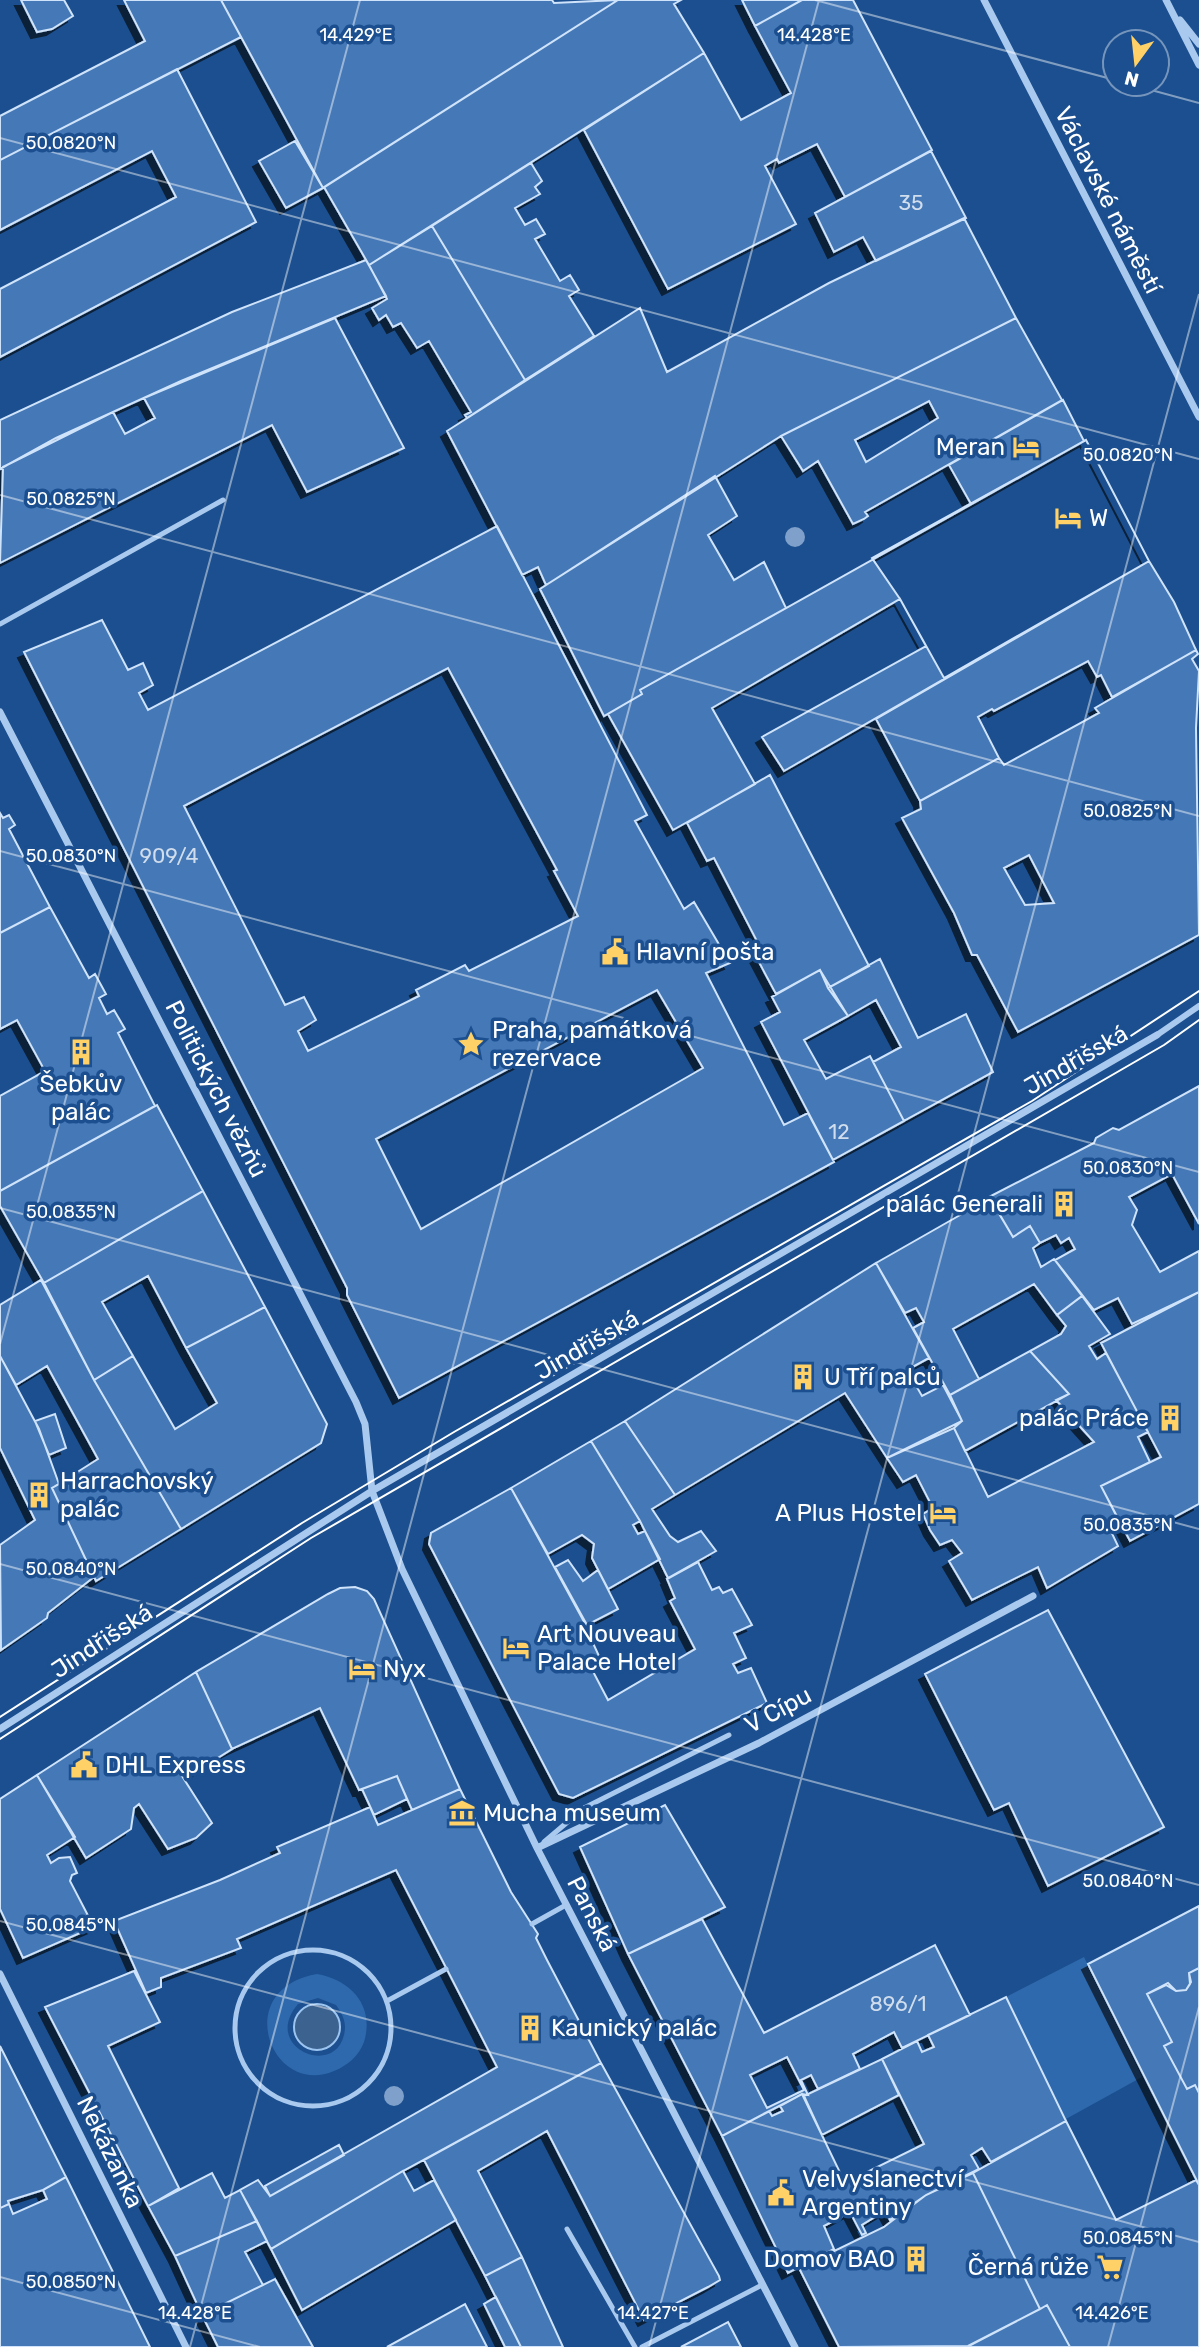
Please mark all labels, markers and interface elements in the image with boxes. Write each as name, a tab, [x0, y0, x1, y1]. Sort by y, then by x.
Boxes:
text: 14.429°E	[319, 24, 393, 46]
text: 14.428°E	[777, 24, 851, 46]
north arrow	[1101, 28, 1171, 98]
text: N	[1122, 66, 1141, 92]
street label: Václavské náměstí	[1049, 102, 1168, 299]
text: 50.0820°N	[26, 132, 116, 154]
house number: 35	[898, 190, 924, 215]
hotel icon: Meran	[1011, 432, 1041, 462]
place label: Meran	[936, 433, 1005, 461]
text: 50.0820°N	[1083, 444, 1173, 466]
text: 50.0825°N	[26, 488, 116, 510]
hotel icon: W	[1053, 503, 1083, 533]
place label: W	[1089, 504, 1108, 532]
text: 50.0825°N	[1083, 800, 1173, 822]
house number: 909/4	[139, 843, 199, 868]
text: 50.0830°N	[26, 845, 116, 867]
public building icon: Hlavní pošta	[600, 937, 630, 967]
place label: Hlavní pošta	[636, 938, 774, 966]
street label: Politických vězňů	[159, 996, 273, 1182]
place label: Praha, památková rezervace	[492, 1016, 692, 1072]
street label: Jindřišská	[1019, 1019, 1133, 1101]
place icon: Praha, památková rezervace	[456, 1029, 486, 1059]
building icon: Šebkův palác	[66, 1037, 96, 1067]
place label: Šebkův palác	[40, 1070, 122, 1126]
house number: 12	[828, 1119, 850, 1144]
text: 50.0830°N	[1083, 1157, 1173, 1179]
building icon: palác Generali	[1049, 1189, 1079, 1219]
place label: palác Generali	[886, 1190, 1043, 1218]
text: 50.0835°N	[26, 1201, 116, 1223]
street label: Jindřišská	[530, 1304, 644, 1386]
building icon: U Tří palců	[788, 1362, 818, 1392]
place label: U Tří palců	[824, 1363, 941, 1391]
building icon: palác Práce	[1155, 1403, 1185, 1433]
place label: palác Práce	[1019, 1404, 1149, 1432]
place label: Harrachovský palác	[60, 1467, 214, 1523]
building icon: Harrachovský palác	[24, 1480, 54, 1510]
hotel icon: A Plus Hostel	[928, 1498, 958, 1528]
place label: A Plus Hostel	[775, 1499, 922, 1527]
text: 50.0835°N	[1083, 1514, 1173, 1536]
text: 50.0840°N	[25, 1558, 117, 1580]
street label: Jindřišská	[46, 1598, 158, 1684]
place label: Art Nouveau Palace Hotel	[537, 1620, 677, 1676]
hotel icon: Art Nouveau Palace Hotel	[501, 1633, 531, 1663]
hotel icon: Nyx	[347, 1654, 377, 1684]
place label: Nyx	[383, 1655, 426, 1683]
street label: V Cípu	[740, 1681, 816, 1739]
public building icon: DHL Express	[69, 1750, 99, 1780]
place label: DHL Express	[105, 1751, 246, 1779]
museum icon: Mucha museum	[447, 1798, 477, 1828]
place label: Mucha museum	[483, 1799, 661, 1827]
text: 50.0840°N	[1082, 1870, 1174, 1892]
street label: Panská	[561, 1872, 623, 1956]
text: 50.0845°N	[26, 1914, 116, 1936]
house number: 896/1	[869, 1991, 927, 2016]
building icon: Kaunický palác	[515, 2013, 545, 2043]
place label: Kaunický palác	[551, 2014, 717, 2042]
street label: Nekázanka	[71, 2092, 149, 2212]
place label: Velvyslanectví Argentiny	[802, 2165, 964, 2221]
public building icon: Velvyslanectví Argentiny	[766, 2178, 796, 2208]
text: 50.0845°N	[1083, 2227, 1173, 2249]
building icon: Domov BAO	[901, 2244, 931, 2274]
place label: Domov BAO	[764, 2245, 895, 2273]
supermarket icon: Černá růže	[1095, 2252, 1125, 2282]
place label: Černá růže	[968, 2253, 1089, 2281]
text: 50.0850°N	[26, 2271, 116, 2293]
text: 14.428°E	[158, 2302, 232, 2324]
text: 14.427°E	[617, 2302, 689, 2324]
text: 14.426°E	[1075, 2302, 1149, 2324]

